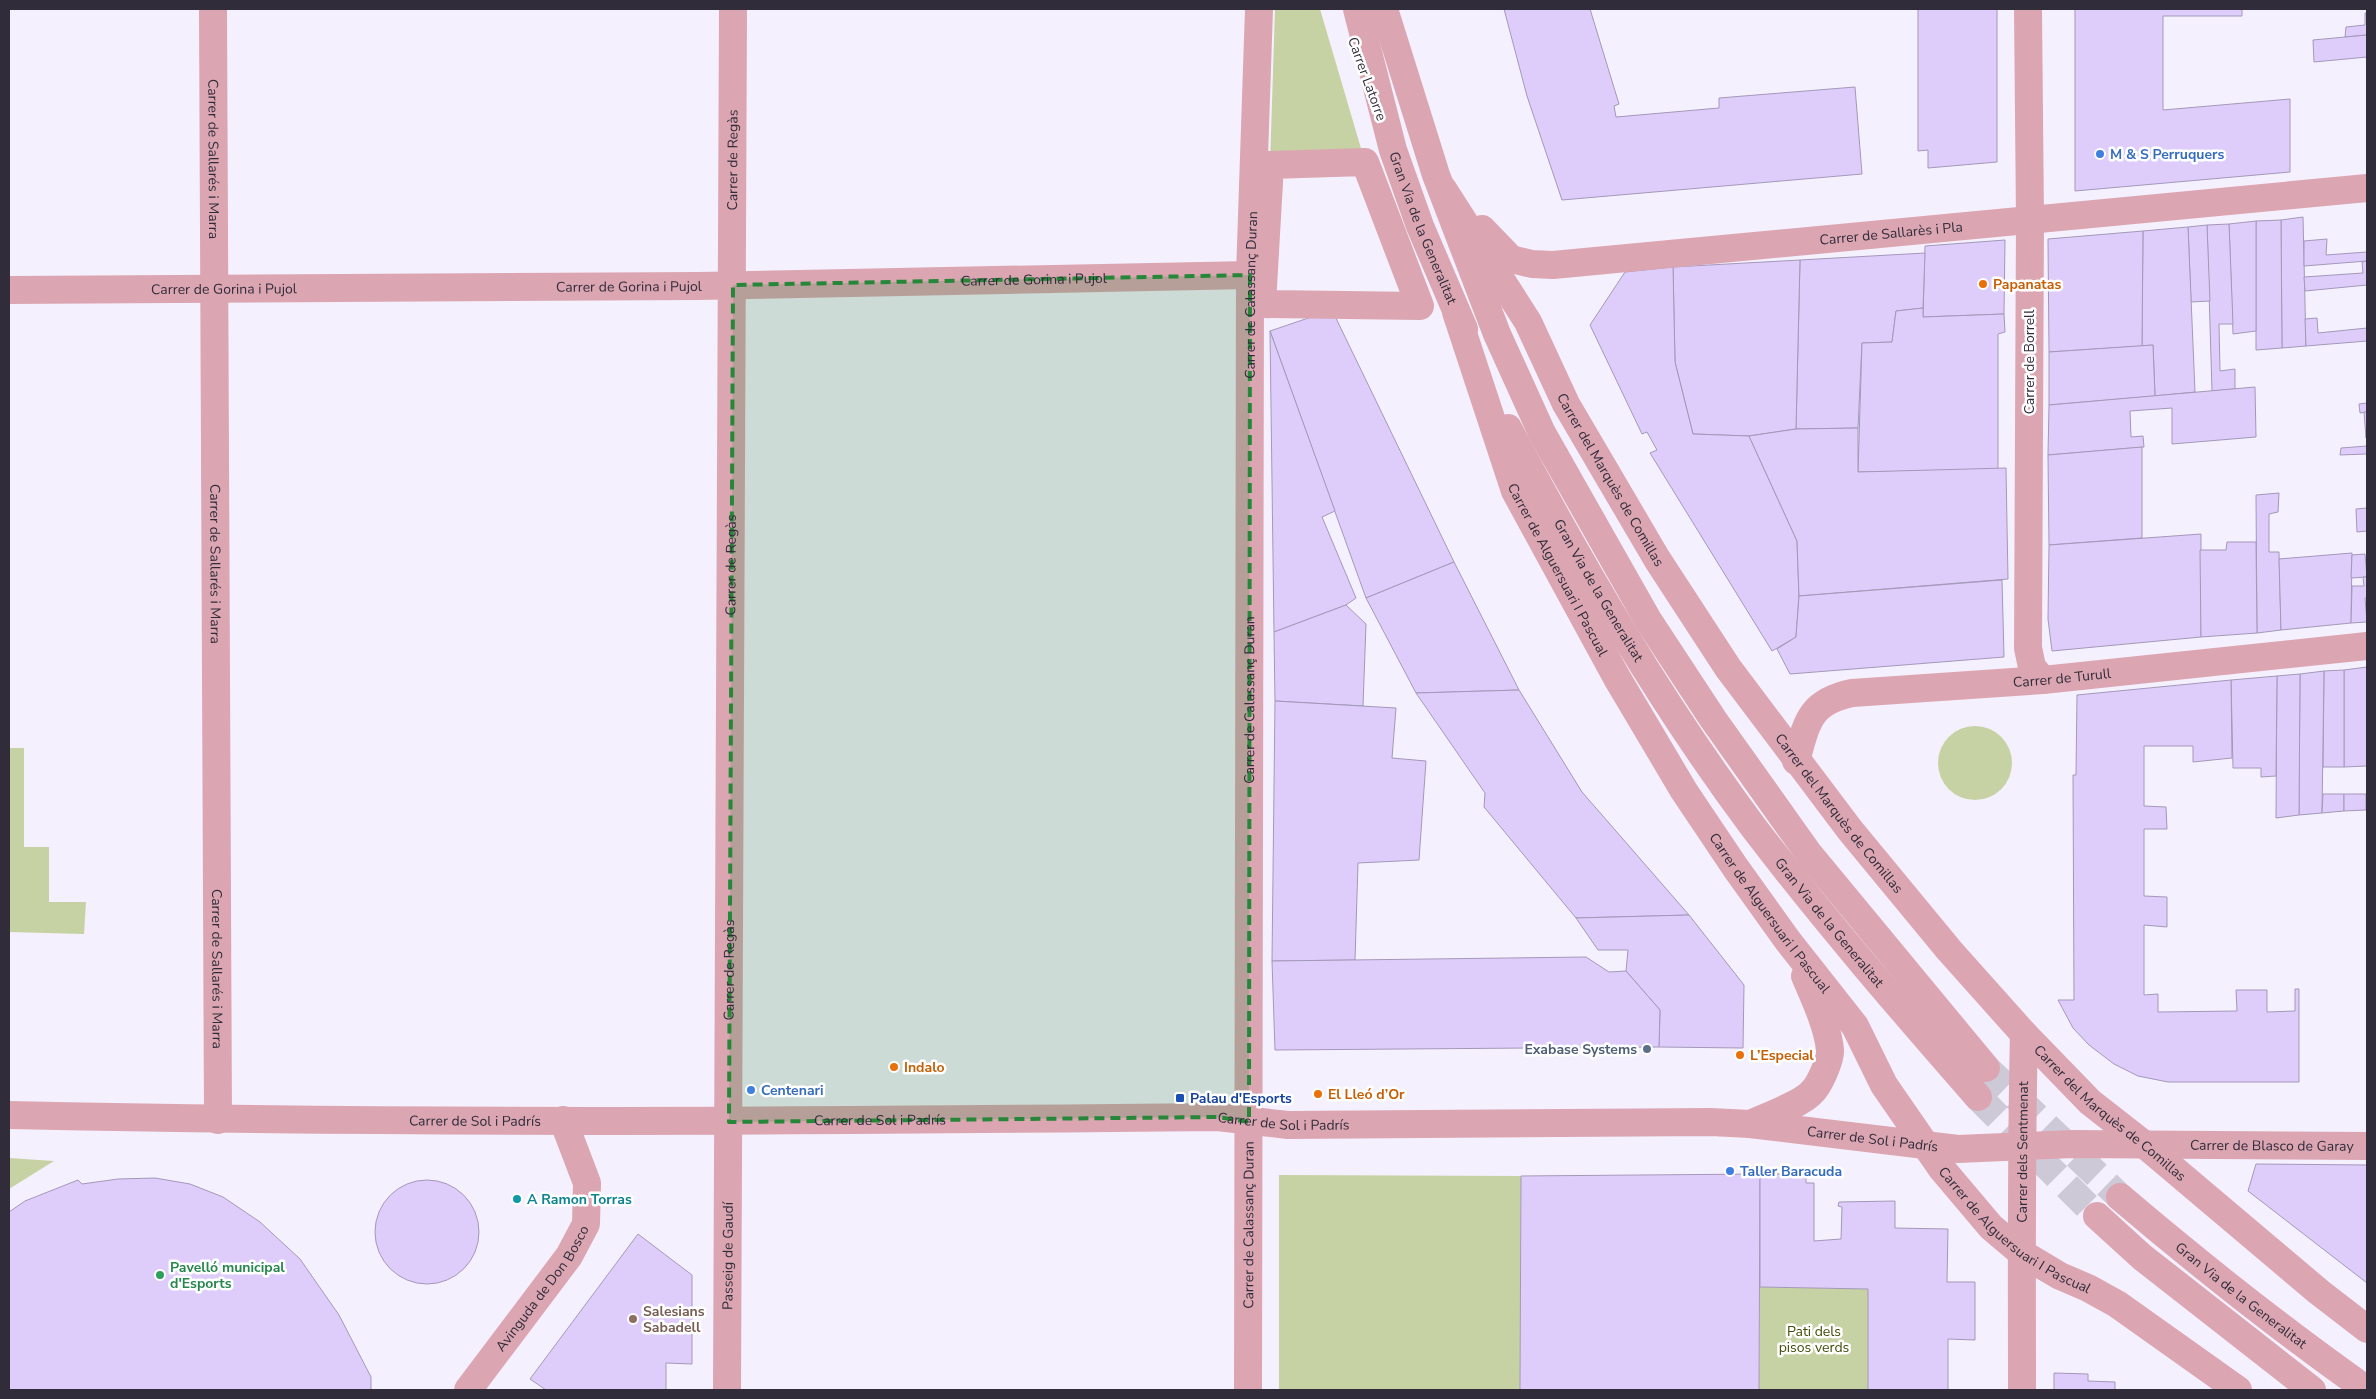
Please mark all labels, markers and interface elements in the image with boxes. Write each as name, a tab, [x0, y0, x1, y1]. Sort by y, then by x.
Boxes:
street label: Carrer Latorre	[1343, 35, 1391, 123]
street label: Carrer de Sallarés i Marra	[204, 79, 224, 239]
street label: Carrer de Regàs	[723, 109, 742, 211]
place label: M & S Perruquers	[2110, 145, 2224, 164]
marker: M & S Perruquers	[2094, 148, 2106, 160]
street label: Gran Via de la Generalitat	[1385, 149, 1462, 307]
street label: Carrer de Calassanç Duran	[1240, 211, 1262, 379]
street label: Carrer de Sallarès i Pla	[1819, 217, 1964, 249]
street label: Carrer de Gorina i Pujol	[961, 268, 1108, 290]
place label: Papanatas	[1993, 275, 2061, 294]
street label: Carrer de Gorina i Pujol	[556, 276, 703, 296]
marker: Papanatas	[1977, 278, 1989, 290]
street label: Carrer de Gorina i Pujol	[151, 279, 298, 299]
street label: Carrer de Borrell	[2020, 309, 2039, 414]
street label: Carrer del Marquès de Comillas	[1553, 390, 1669, 570]
street label: Carrer de Alguersuari I Pascual	[1504, 481, 1613, 660]
street label: Carrer de Sallarés i Marra	[206, 484, 225, 644]
street label: Carrer de Regàs	[721, 514, 740, 616]
street label: Gran Via de la Generalitat	[1550, 515, 1648, 665]
street label: Carrer de Calassanç Duran	[1240, 616, 1259, 784]
street label: Carrer de Turull	[2012, 663, 2113, 692]
street label: Carrer del Marquès de Comillas	[1771, 729, 1908, 897]
street label: Carrer de Alguersuari I Pascual	[1705, 829, 1835, 998]
street label: Gran Via de la Generalitat	[1771, 854, 1889, 991]
street label: Carrer de Sallarés i Marra	[207, 889, 227, 1049]
street label: Carrer de Regàs	[719, 919, 739, 1021]
place label: Exabase Systems	[1524, 1040, 1637, 1059]
street label: Carrer del Marquès de Comillas	[2030, 1040, 2191, 1186]
marker: Exabase Systems	[1641, 1043, 1653, 1055]
place label: L’Especial	[1750, 1046, 1814, 1065]
marker: L’Especial	[1734, 1049, 1746, 1061]
place label: Indalo	[904, 1058, 945, 1077]
marker: Indalo	[888, 1061, 900, 1073]
place label: Centenari	[761, 1081, 824, 1100]
street label: Carrer dels Sentmenat	[2012, 1081, 2033, 1223]
marker: Centenari	[745, 1084, 757, 1096]
place label: El Lleó d’Or	[1328, 1085, 1405, 1104]
marker: El Lleó d’Or	[1312, 1088, 1324, 1100]
place label: Palau d'Esports	[1190, 1089, 1292, 1108]
marker: Palau d'Esports	[1174, 1092, 1186, 1104]
street label: Carrer de Sol i Padrís	[1217, 1108, 1350, 1135]
street label: Carrer de Sol i Padrís	[814, 1110, 946, 1130]
street label: Carrer de Sol i Padrís	[409, 1111, 541, 1130]
street label: Carrer de Sol i Padrís	[1806, 1121, 1940, 1156]
street label: Carrer de Blasco de Garay	[2190, 1135, 2355, 1155]
street label: Carrer de Calassanç Duran	[1239, 1141, 1258, 1309]
place label: Taller Baracuda	[1740, 1162, 1842, 1181]
street label: Carrer de Alguersuari I Pascual	[1934, 1162, 2095, 1298]
marker: Taller Baracuda	[1724, 1165, 1736, 1177]
place label: A Ramon Torras	[527, 1190, 632, 1209]
marker: A Ramon Torras	[511, 1193, 523, 1205]
street label: Passeig de Gaudí	[718, 1201, 737, 1310]
street label: Avinguda de Don Bosco	[491, 1222, 593, 1355]
street label: Gran Via de la Generalitat	[2171, 1238, 2311, 1353]
place label: Pavelló municipal d'Esports	[170, 1258, 285, 1293]
marker: Pavelló municipal d'Esports	[154, 1269, 166, 1281]
place label: Salesians Sabadell	[643, 1302, 705, 1337]
marker: Salesians Sabadell	[627, 1313, 639, 1325]
park label: Pati dels pisos verds	[1779, 1322, 1850, 1357]

